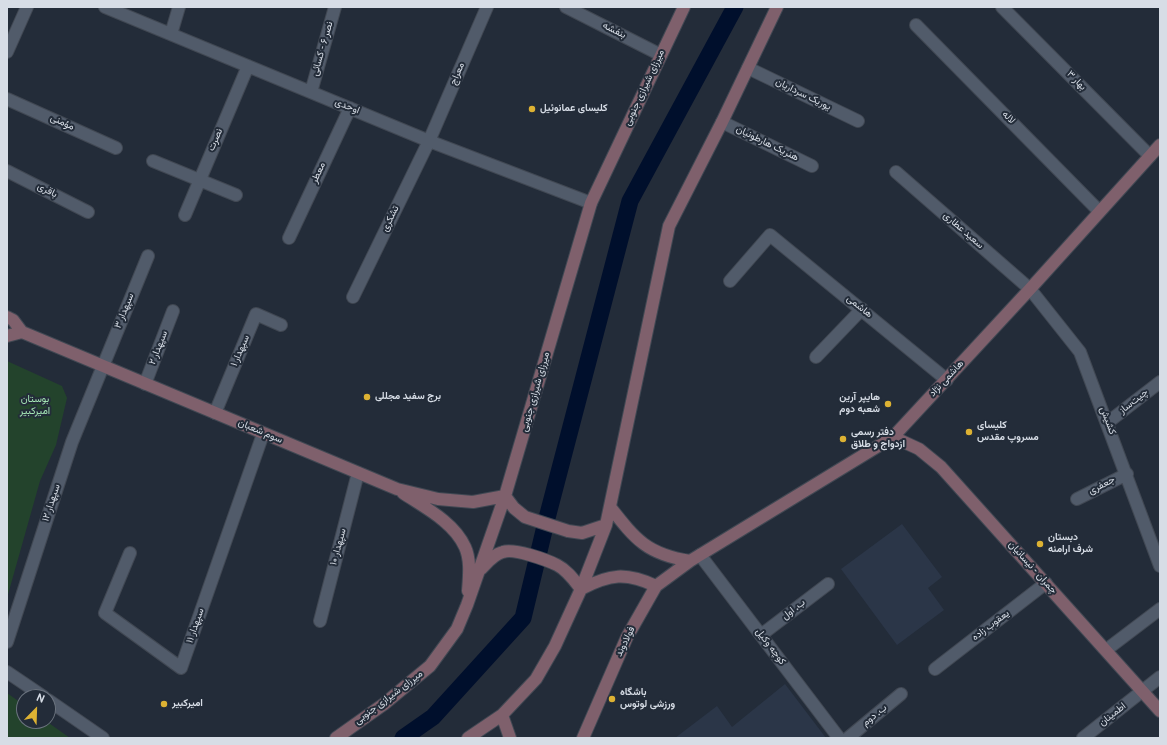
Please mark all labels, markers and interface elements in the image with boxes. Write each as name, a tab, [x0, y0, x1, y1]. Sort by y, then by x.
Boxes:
street label: نصر ۶ - کسائی	[309, 20, 337, 78]
street label: بنفشه	[600, 20, 628, 42]
street label: میرزای شیرازی جنوبی	[622, 48, 668, 128]
street label: معراج	[448, 61, 468, 87]
street label: بهار ۳	[1064, 69, 1088, 93]
street label: یوریک سرداریان	[773, 76, 833, 114]
street label: اوحدی	[333, 97, 361, 117]
place label: کلیسای عمانوئیل	[540, 103, 607, 115]
marker: کلیسای عمانوئیل	[527, 104, 537, 114]
street label: لاله	[999, 109, 1017, 127]
street label: مؤمنی	[48, 112, 76, 134]
street label: هنریک هارطونیان	[734, 124, 800, 164]
street label: نصرت	[206, 127, 226, 153]
street label: معطر	[309, 161, 329, 185]
street label: باقری	[35, 181, 59, 201]
street label: تشکری	[380, 204, 402, 234]
street label: سعید عطاری	[940, 210, 986, 252]
street label: سپهدار ۳	[113, 292, 137, 330]
street label: هاشمی	[844, 293, 874, 321]
street label: سپهدار ۲	[147, 329, 171, 367]
street label: سپهدار ۱	[229, 333, 253, 369]
street label: میرزای شیرازی جنوبی	[519, 351, 553, 433]
street label: هاشمی نژاد	[927, 358, 967, 400]
street label: چیت‌ساز	[1117, 387, 1151, 417]
place label: برج سفید مجللی	[375, 391, 441, 403]
marker: برج سفید مجللی	[362, 392, 372, 402]
place label: هایپر آرین شعبه دوم	[839, 392, 880, 416]
park label: بوستان امیرکبیر	[20, 394, 50, 418]
marker: هایپر آرین شعبه دوم	[883, 399, 893, 409]
street label: کشیش	[1096, 405, 1118, 437]
street label: سوم شعبان	[236, 417, 284, 447]
place label: کلیسای مسروپ مقدس	[977, 420, 1039, 444]
place label: دفتر رسمی ازدواج و طلاق	[851, 427, 905, 450]
marker: کلیسای مسروپ مقدس	[964, 427, 974, 437]
marker: دفتر رسمی ازدواج و طلاق	[838, 434, 848, 444]
street label: جعفری	[1087, 474, 1117, 498]
street label: سپهدار ۱۲	[40, 483, 64, 523]
street label: سپهدار ۱۰	[328, 527, 350, 567]
place label: دبستان شرف ارامنه	[1048, 532, 1093, 556]
street label: چمران - نیسانیان	[1005, 539, 1059, 597]
marker: دبستان شرف ارامنه	[1035, 539, 1045, 549]
street label: ب. اول	[780, 597, 808, 623]
street label: سپهدار ۱۱	[184, 607, 208, 645]
street label: یعقوب زاده	[970, 608, 1012, 644]
street label: فولادوند	[614, 625, 638, 659]
street label: کوچه وکیل	[752, 626, 788, 668]
street label: میرزای شیرازی جنوبی	[352, 668, 426, 728]
place label: باشگاه ورزشی لوتوس	[620, 687, 675, 710]
north arrow	[16, 689, 56, 729]
text: N	[34, 691, 47, 707]
marker: باشگاه ورزشی لوتوس	[607, 694, 617, 704]
place label: امیرکبیر	[172, 698, 203, 710]
marker: امیرکبیر	[159, 699, 169, 709]
street label: اطمینان	[1097, 701, 1129, 729]
street label: ب. دوم	[860, 702, 890, 730]

